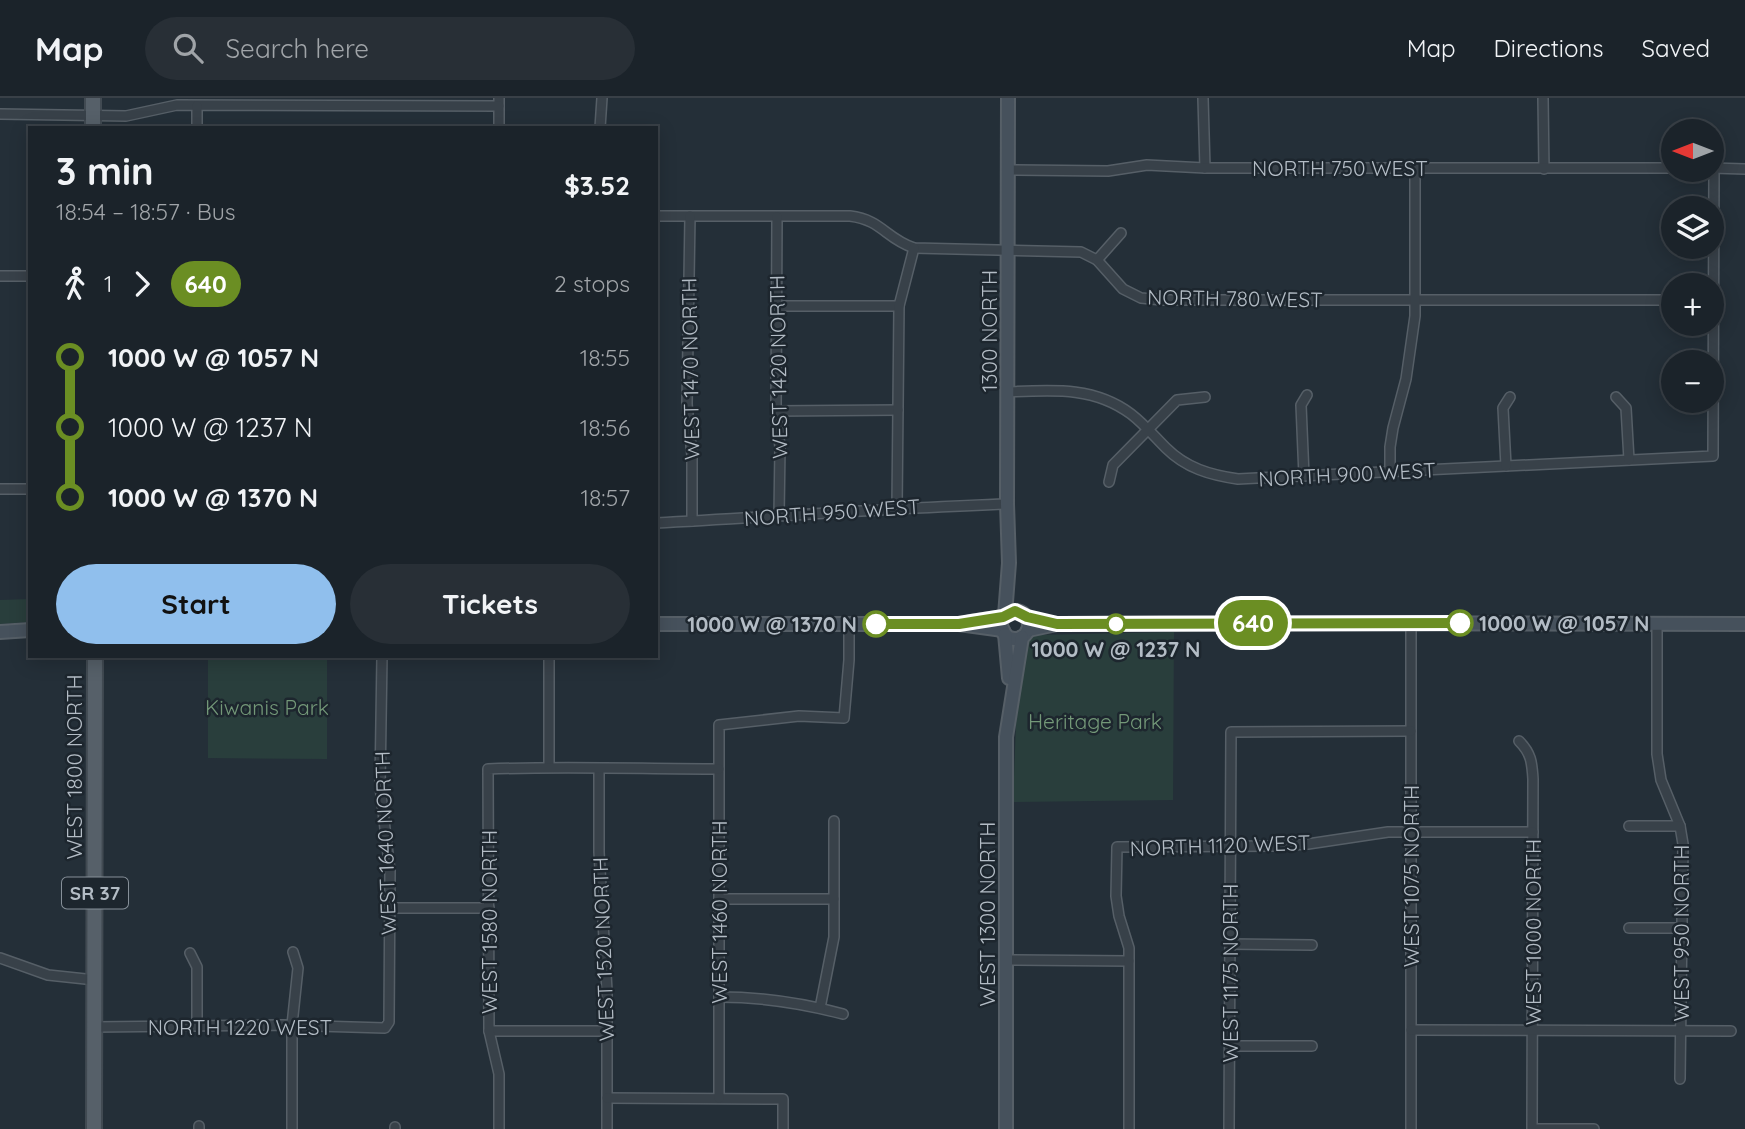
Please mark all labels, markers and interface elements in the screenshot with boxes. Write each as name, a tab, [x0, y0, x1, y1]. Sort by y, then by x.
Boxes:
search box	[145, 17, 635, 80]
text: Map	[35, 28, 103, 69]
icon: search	[169, 29, 207, 67]
text: Search here	[225, 32, 369, 65]
text: Map	[1407, 33, 1456, 63]
text: Directions	[1494, 33, 1604, 63]
text: Saved	[1642, 33, 1710, 63]
north arrow	[1661, 119, 1724, 182]
map controls	[1661, 119, 1724, 413]
text: 3 min	[56, 147, 154, 195]
street label: NORTH 750 WEST	[1252, 155, 1428, 181]
text: $3.52	[564, 169, 630, 202]
button: layers	[1661, 196, 1724, 259]
text: 18:54 – 18:57 · Bus	[56, 197, 236, 226]
icon: walk	[56, 265, 94, 303]
icon: forward	[123, 265, 161, 303]
text: 1	[104, 269, 113, 298]
text: 640	[185, 269, 227, 299]
text: 2 stops	[554, 269, 630, 298]
street label: 1300 NORTH	[976, 270, 1002, 392]
button: +	[1661, 273, 1724, 336]
street label: WEST 1420 NORTH	[763, 275, 793, 459]
street label: WEST 1470 NORTH	[675, 278, 705, 460]
street label: NORTH 780 WEST	[1147, 283, 1323, 313]
text: 1000 W @ 1057 N	[108, 341, 319, 374]
text: 18:55	[580, 343, 630, 372]
button: −	[1661, 350, 1724, 413]
text: 1000 W @ 1237 N	[108, 411, 313, 444]
text: 18:56	[580, 413, 630, 442]
street label: NORTH 900 WEST	[1258, 456, 1436, 492]
text: 1000 W @ 1370 N	[108, 481, 318, 514]
text: 18:57	[580, 483, 630, 512]
street label: NORTH 950 WEST	[743, 493, 921, 531]
button: Start	[56, 564, 336, 644]
button: Tickets	[350, 564, 630, 644]
line badge: 640	[1213, 600, 1293, 646]
text: 640	[1232, 608, 1274, 638]
marker: 1000 W @ 1057 N	[1447, 610, 1473, 636]
place label: 1000 W @ 1057 N	[1479, 610, 1650, 636]
place label: 1000 W @ 1370 N	[687, 611, 857, 637]
marker: 1000 W @ 1370 N	[863, 611, 889, 637]
marker: 1000 W @ 1237 N	[1106, 614, 1126, 634]
place label: 1000 W @ 1237 N	[1032, 636, 1200, 662]
street label: WEST 1800 NORTH	[61, 674, 87, 860]
park label: Kiwanis Park	[205, 694, 329, 720]
park label: Heritage Park	[1028, 708, 1162, 734]
street label: WEST 1640 NORTH	[369, 751, 401, 935]
street label: WEST 1075 NORTH	[1398, 785, 1424, 967]
street label: WEST 1460 NORTH	[706, 820, 732, 1004]
street label: WEST 1300 NORTH	[974, 822, 1000, 1006]
street label: NORTH 1120 WEST	[1129, 829, 1311, 861]
street label: WEST 1580 NORTH	[476, 830, 502, 1014]
street label: WEST 1000 NORTH	[1520, 839, 1546, 1025]
street label: WEST 950 NORTH	[1668, 845, 1694, 1021]
street label: WEST 1520 NORTH	[587, 856, 619, 1042]
road number: SR 37	[62, 878, 128, 908]
street label: WEST 1175 NORTH	[1217, 884, 1243, 1062]
street label: NORTH 1220 WEST	[148, 1014, 332, 1040]

